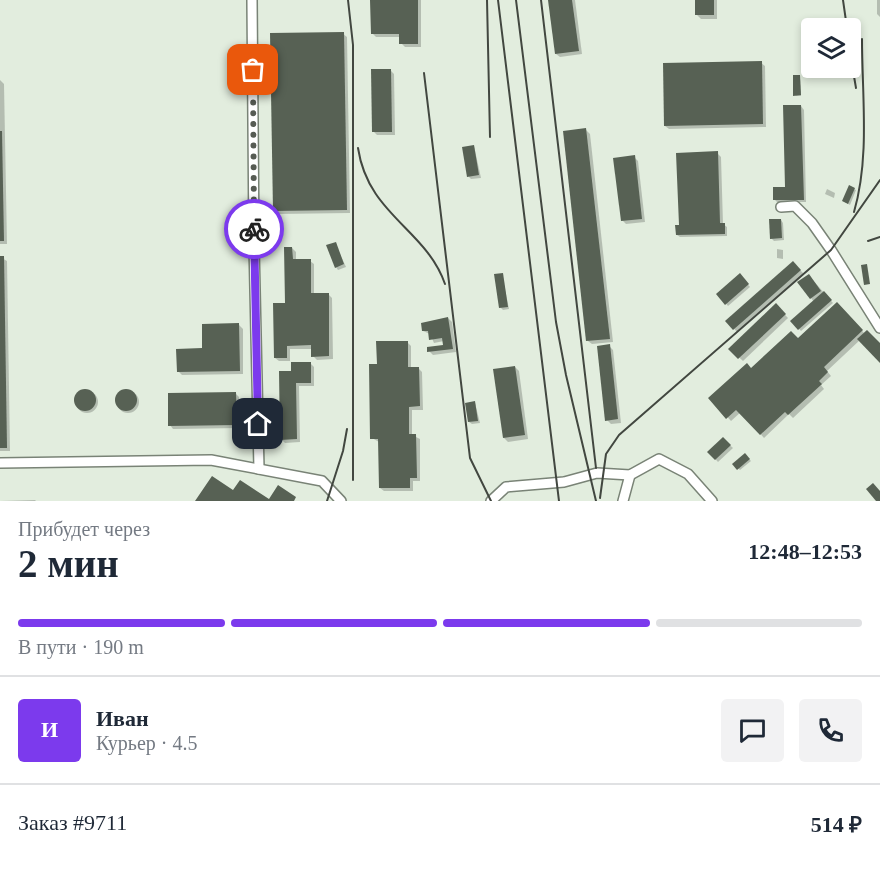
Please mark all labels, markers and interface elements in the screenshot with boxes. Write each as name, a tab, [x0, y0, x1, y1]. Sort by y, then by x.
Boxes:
map controls	[801, 18, 861, 78]
button: layers	[801, 18, 861, 78]
pin	[227, 44, 278, 95]
icon: bag	[236, 53, 269, 86]
courier	[224, 199, 284, 259]
icon: bike	[238, 213, 271, 246]
pin	[232, 398, 283, 449]
icon: home	[241, 407, 274, 440]
text: Прибудет через	[18, 518, 150, 540]
text: 12:48–12:53	[748, 539, 862, 564]
text: 2 мин	[18, 542, 119, 585]
text: В пути · 190 m	[18, 636, 144, 658]
button: chat	[721, 699, 784, 762]
button: phone	[799, 699, 862, 762]
text: Иван	[96, 706, 149, 731]
text: И	[41, 717, 58, 742]
text: Курьер · 4.5	[96, 732, 198, 754]
text: Заказ #9711	[18, 810, 127, 835]
text: 514 ₽	[811, 812, 862, 837]

